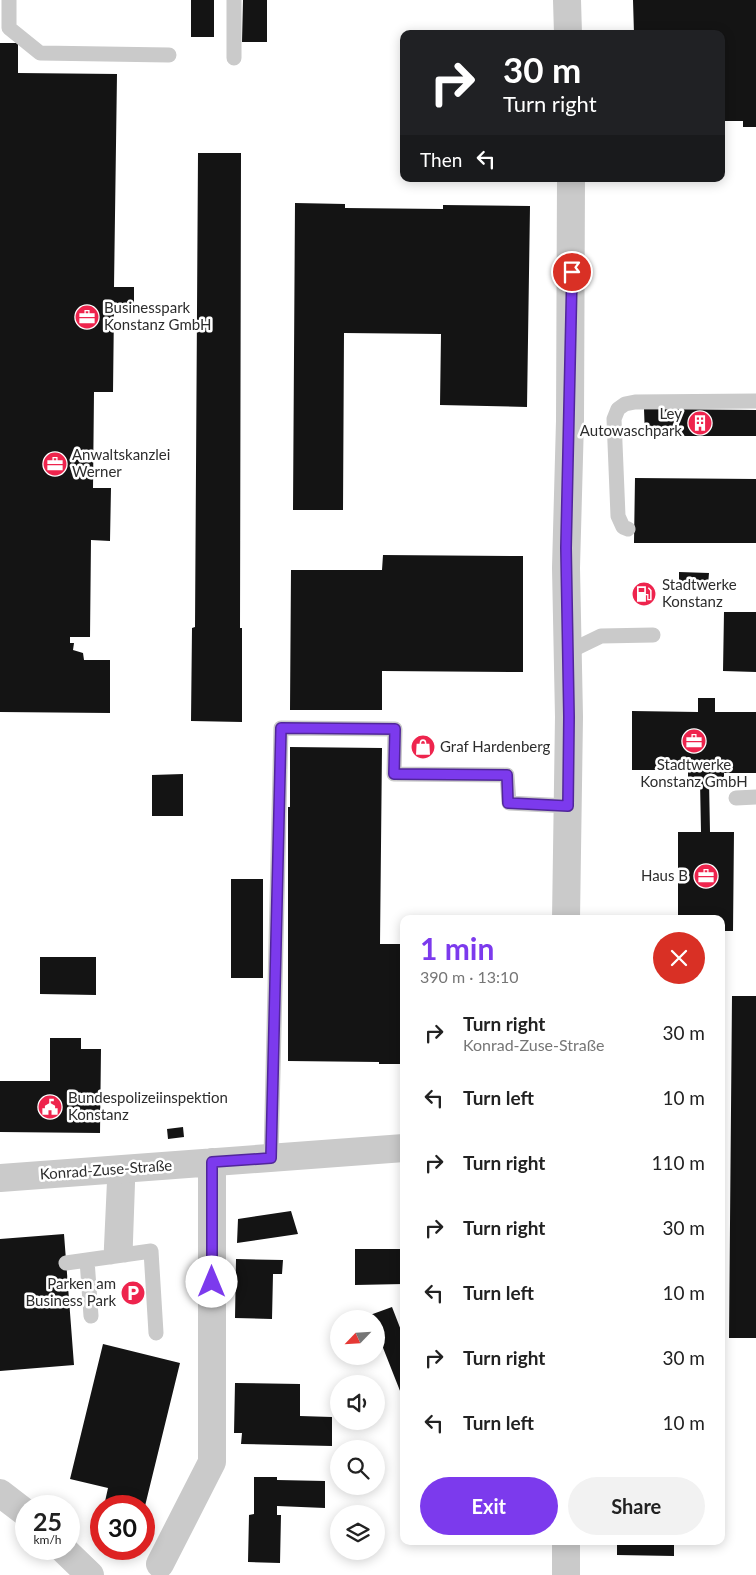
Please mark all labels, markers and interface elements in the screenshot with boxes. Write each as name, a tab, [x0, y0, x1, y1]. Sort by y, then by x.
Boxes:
text: 30 m	[503, 48, 581, 90]
icon: right	[420, 50, 485, 115]
text: Turn right	[503, 90, 597, 117]
icon: left	[472, 145, 500, 173]
text: Then	[420, 148, 462, 171]
pin	[551, 251, 593, 293]
icon: arrive	[558, 258, 586, 286]
place label: Businesspark Konstanz GmbH	[104, 298, 211, 333]
office icon: Businesspark Konstanz GmbH	[74, 304, 100, 330]
place label: Ley Autowaschpark	[580, 404, 682, 439]
building icon: Ley Autowaschpark	[687, 410, 713, 436]
place label: Anwaltskanzlei Werner	[72, 445, 170, 480]
office icon: Anwaltskanzlei Werner	[42, 451, 68, 477]
place label: Stadtwerke Konstanz	[662, 575, 737, 610]
fuel station icon: Stadtwerke Konstanz	[631, 581, 657, 607]
office icon: Stadtwerke Konstanz GmbH	[681, 728, 707, 754]
shop icon: Graf Hardenberg	[410, 734, 436, 760]
place label: Graf Hardenberg	[440, 737, 550, 755]
place label: Stadtwerke Konstanz GmbH	[640, 755, 748, 790]
office icon: Haus B	[693, 863, 719, 889]
place label: Haus B	[641, 866, 688, 884]
text: 1 min	[420, 930, 494, 966]
button: close	[653, 932, 705, 984]
text: 390 m · 13:10	[420, 967, 519, 986]
text: Turn right	[463, 1012, 545, 1035]
icon: right	[420, 1019, 448, 1047]
text: 30 m	[662, 1021, 705, 1044]
text: Konrad-Zuse-Straße	[463, 1035, 604, 1054]
icon: left	[420, 1084, 448, 1112]
text: Turn left	[463, 1086, 534, 1109]
text: 10 m	[662, 1086, 705, 1109]
place label: Bundespolizeiinspektion Konstanz	[68, 1088, 228, 1123]
public building icon: Bundespolizeiinspektion Konstanz	[37, 1094, 63, 1120]
icon: right	[420, 1149, 448, 1177]
text: Turn right	[463, 1151, 545, 1174]
text: 110 m	[651, 1151, 705, 1174]
street label: Konrad-Zuse-Straße	[39, 1155, 173, 1183]
icon: right	[420, 1214, 448, 1242]
text: Turn right	[463, 1216, 545, 1239]
text: 30 m	[662, 1216, 705, 1239]
position arrow	[185, 1255, 237, 1307]
place label: Parken am Business Park	[26, 1274, 116, 1309]
icon: left	[420, 1279, 448, 1307]
parking icon: Parken am Business Park	[120, 1280, 146, 1306]
text: Turn left	[463, 1281, 534, 1304]
text: 10 m	[662, 1281, 705, 1304]
north arrow	[330, 1310, 385, 1365]
map controls	[330, 1310, 385, 1560]
icon: right	[420, 1344, 448, 1372]
text: Turn right	[463, 1346, 545, 1369]
text: 30 m	[662, 1346, 705, 1369]
button: sound	[330, 1375, 385, 1430]
icon: left	[420, 1409, 448, 1437]
text: Turn left	[463, 1411, 534, 1434]
text: 10 m	[662, 1411, 705, 1434]
button: search	[330, 1440, 385, 1495]
button: Exit	[420, 1477, 558, 1535]
button: Share	[568, 1477, 705, 1535]
speed limit sign: 30	[90, 1495, 155, 1560]
button: layers	[330, 1505, 385, 1560]
text: 25	[33, 1506, 62, 1536]
text: km/h	[33, 1532, 62, 1547]

